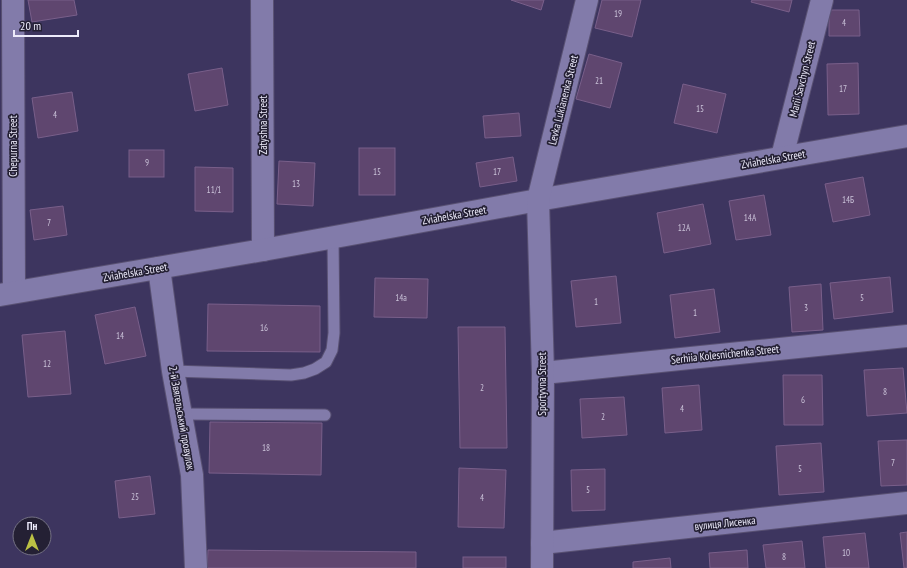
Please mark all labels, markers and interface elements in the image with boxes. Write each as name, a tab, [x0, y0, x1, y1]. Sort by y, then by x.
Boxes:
house number: 19	[614, 8, 622, 19]
scale bar	[14, 12, 78, 38]
house number: 4	[842, 17, 846, 28]
text: 20 m	[20, 18, 41, 33]
street label: Marii Savchyn Street	[786, 40, 818, 118]
street label: Levka Lukianenka Street	[545, 54, 581, 146]
house number: 21	[595, 75, 603, 86]
house number: 17	[839, 83, 847, 94]
street label: Zatyshna Street	[256, 95, 270, 155]
house number: 15	[696, 103, 704, 114]
house number: 4	[53, 109, 57, 120]
street label: Chepurna Street	[6, 115, 20, 177]
street label: Zviahelska Street	[740, 146, 806, 172]
house number: 9	[145, 157, 149, 168]
house number: 15	[373, 166, 381, 177]
house number: 17	[493, 166, 501, 177]
house number: 13	[292, 178, 300, 189]
house number: 11/1	[207, 184, 221, 195]
house number: 14Б	[842, 194, 854, 205]
street label: Zviahelska Street	[421, 202, 487, 228]
house number: 14А	[744, 212, 757, 223]
house number: 7	[47, 217, 51, 228]
house number: 12А	[678, 222, 691, 233]
street label: Zviahelska Street	[102, 259, 168, 285]
house number: 14а	[395, 292, 407, 303]
house number: 5	[860, 292, 864, 303]
house number: 1	[594, 296, 598, 307]
house number: 3	[804, 302, 808, 313]
house number: 1	[693, 307, 697, 318]
house number: 16	[260, 322, 268, 333]
house number: 14	[116, 330, 124, 341]
street label: Serhiia Kolesnichenka Street	[670, 341, 780, 367]
street label: Sportyvna Street	[535, 352, 549, 416]
house number: 12	[43, 358, 51, 369]
street label: 2-й Звягельський провулок	[166, 365, 198, 472]
house number: 2	[480, 382, 484, 393]
house number: 8	[883, 386, 887, 397]
house number: 6	[801, 394, 805, 405]
house number: 4	[680, 403, 684, 414]
house number: 2	[601, 411, 605, 422]
house number: 18	[262, 442, 270, 453]
house number: 7	[891, 457, 895, 468]
house number: 5	[798, 463, 802, 474]
house number: 5	[586, 484, 590, 495]
house number: 25	[131, 491, 139, 502]
house number: 4	[480, 492, 484, 503]
street label: вулиця Лисенка	[694, 513, 756, 533]
north arrow	[12, 516, 52, 556]
text: Пн	[27, 519, 37, 533]
house number: 10	[842, 547, 850, 558]
house number: 8	[782, 551, 786, 562]

